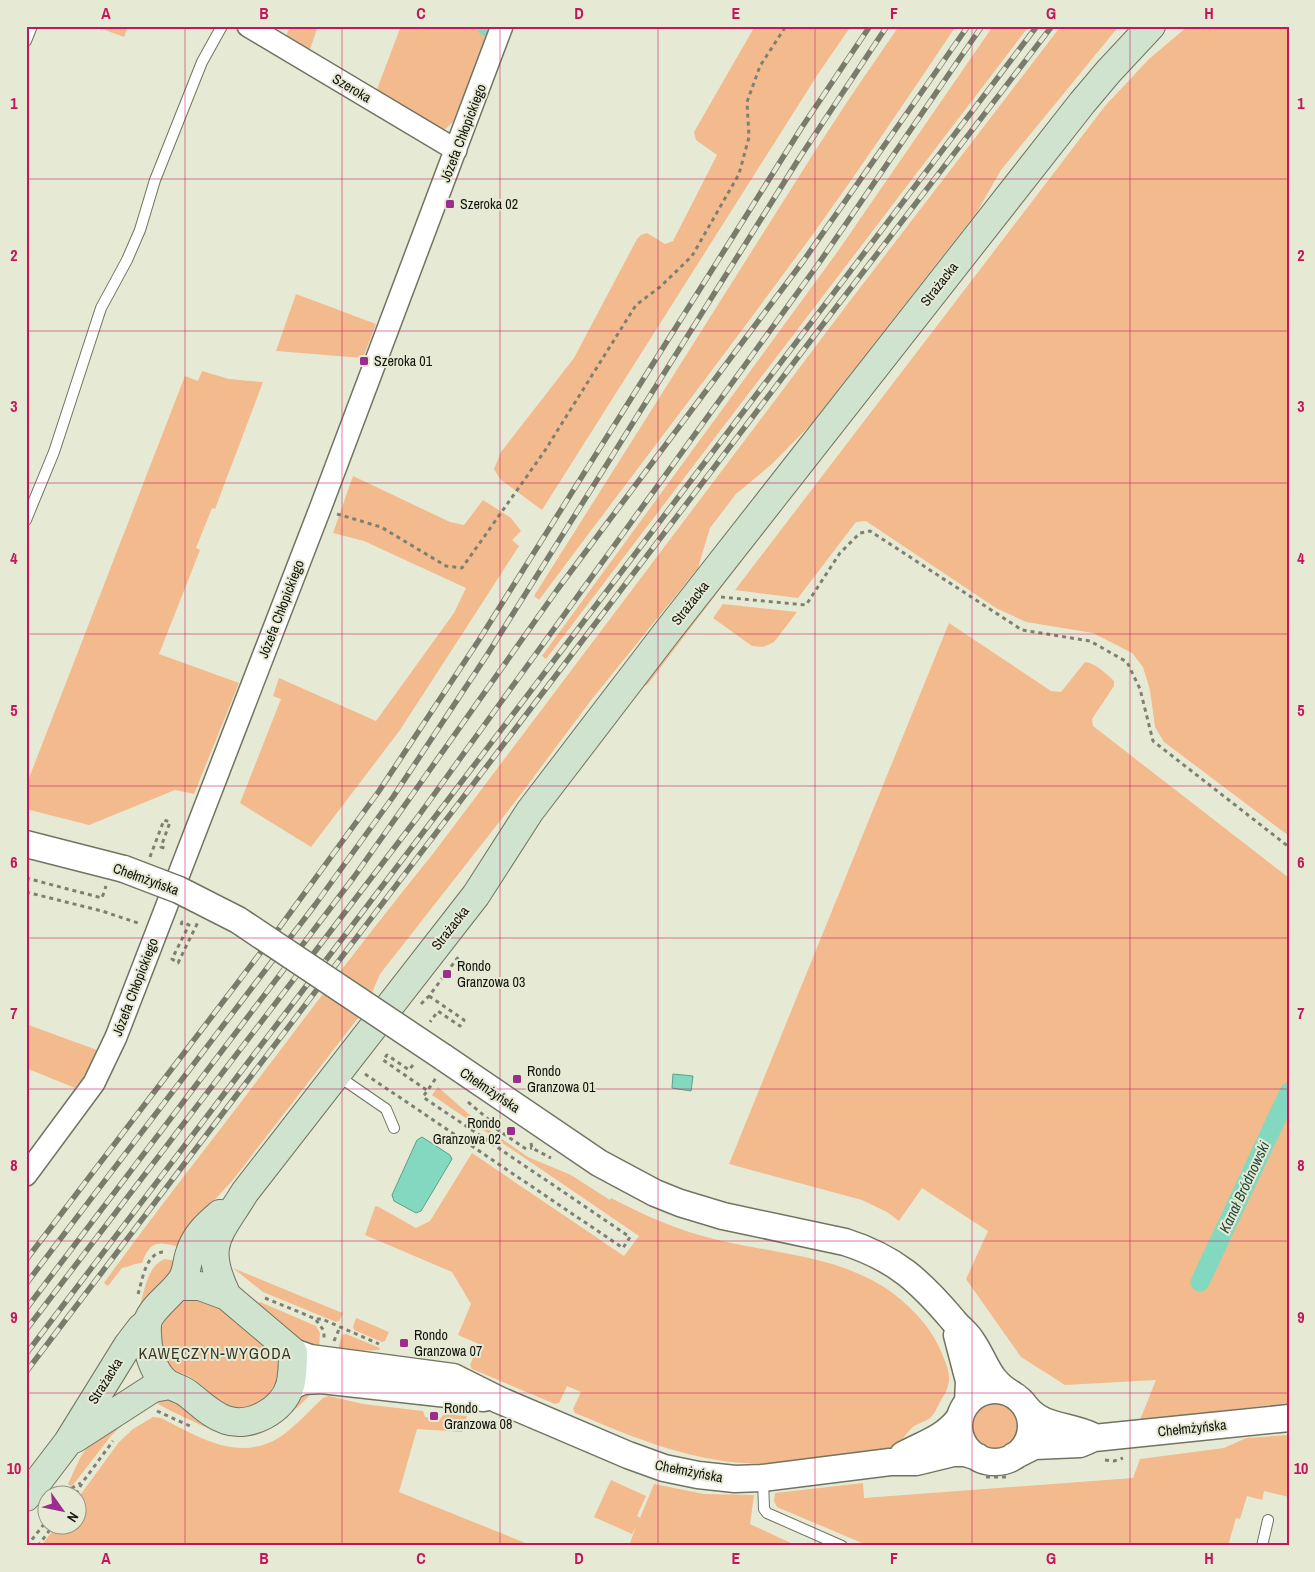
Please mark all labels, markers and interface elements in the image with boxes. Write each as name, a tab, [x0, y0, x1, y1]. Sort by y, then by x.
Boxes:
text: A	[101, 2, 111, 24]
text: B	[259, 2, 269, 24]
text: C	[416, 2, 426, 24]
text: D	[574, 2, 584, 24]
text: E	[732, 2, 741, 24]
text: F	[890, 2, 898, 24]
text: G	[1046, 2, 1056, 24]
text: H	[1204, 2, 1214, 24]
street label: Szeroka	[329, 69, 375, 107]
street label: Józefa Chłopickiego	[436, 81, 490, 185]
text: 1	[10, 92, 18, 114]
text: 1	[1297, 92, 1305, 114]
place label: Szeroka 02	[460, 195, 518, 213]
marker: Szeroka 02	[444, 198, 456, 210]
text: 2	[10, 244, 18, 266]
text: 2	[1297, 244, 1305, 266]
street label: Strażacka	[916, 258, 962, 310]
place label: Szeroka 01	[374, 352, 433, 370]
marker: Szeroka 01	[358, 355, 370, 367]
text: 3	[10, 395, 18, 417]
text: 3	[1297, 395, 1305, 417]
text: 4	[10, 547, 18, 569]
text: 4	[1297, 547, 1305, 569]
street label: Józefa Chłopickiego	[254, 557, 308, 661]
street label: Strażacka	[667, 577, 713, 629]
text: 5	[10, 699, 18, 721]
text: 5	[1297, 699, 1305, 721]
text: 6	[10, 851, 18, 873]
text: 6	[1297, 851, 1305, 873]
street label: Chełmżyńska	[111, 859, 182, 899]
street label: Strażacka	[427, 902, 473, 954]
street label: Józefa Chłopickiego	[108, 935, 162, 1039]
place label: Rondo Granzowa 03	[457, 957, 525, 991]
marker: Rondo Granzowa 03	[441, 968, 453, 980]
text: 7	[10, 1002, 18, 1024]
text: 7	[1297, 1002, 1305, 1024]
place label: Rondo Granzowa 01	[527, 1062, 596, 1096]
street label: Chełmżyńska	[456, 1063, 524, 1117]
marker: Rondo Granzowa 01	[511, 1073, 523, 1085]
place label: Rondo Granzowa 02	[433, 1114, 501, 1148]
marker: Rondo Granzowa 02	[505, 1125, 517, 1137]
water label: Kanał Bródnowski	[1214, 1137, 1275, 1236]
text: 8	[10, 1154, 18, 1176]
text: 8	[1297, 1154, 1305, 1176]
text: 9	[10, 1306, 18, 1328]
text: 9	[1297, 1306, 1305, 1328]
place label: Rondo Granzowa 07	[414, 1326, 482, 1360]
marker: Rondo Granzowa 07	[398, 1337, 410, 1349]
district label: KAWĘCZYN-WYGODA	[138, 1342, 292, 1364]
street label: Strażacka	[84, 1354, 126, 1407]
place label: Rondo Granzowa 08	[444, 1399, 512, 1433]
marker: Rondo Granzowa 08	[428, 1410, 440, 1422]
street label: Chełmżyńska	[1157, 1415, 1228, 1441]
street label: Chełmżyńska	[653, 1456, 725, 1487]
text: 10	[7, 1457, 21, 1479]
text: 10	[1294, 1457, 1308, 1479]
north arrow	[38, 1484, 88, 1534]
text: N	[63, 1509, 83, 1525]
text: A	[101, 1547, 111, 1569]
text: B	[259, 1547, 269, 1569]
text: C	[416, 1547, 426, 1569]
text: D	[574, 1547, 584, 1569]
text: E	[732, 1547, 741, 1569]
text: F	[890, 1547, 898, 1569]
text: G	[1046, 1547, 1056, 1569]
text: H	[1204, 1547, 1214, 1569]

